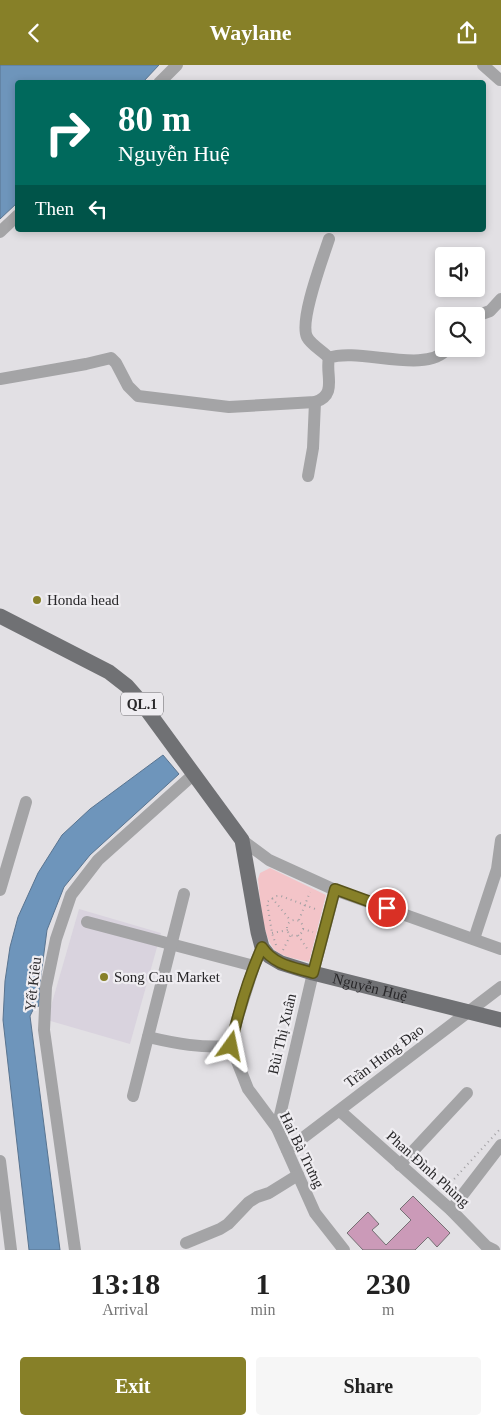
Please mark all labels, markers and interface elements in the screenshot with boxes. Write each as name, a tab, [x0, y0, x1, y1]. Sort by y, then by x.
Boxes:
icon: back	[20, 19, 48, 47]
icon: share	[453, 19, 481, 47]
text: Waylane	[210, 20, 291, 45]
icon: right	[35, 100, 100, 165]
text: 80 m	[118, 100, 191, 139]
text: Nguyễn Huệ	[118, 141, 230, 166]
icon: left	[84, 195, 112, 223]
text: Then	[35, 198, 74, 219]
map controls	[435, 247, 485, 357]
button: sound	[435, 247, 485, 297]
button: search	[435, 307, 485, 357]
place label: Honda head	[47, 592, 120, 608]
marker: Honda head	[31, 594, 43, 606]
road number: QL.1	[121, 693, 163, 715]
pin	[366, 887, 408, 929]
icon: arrive	[373, 894, 401, 922]
street label: Yết Kiêu	[22, 955, 44, 1012]
place label: Song Cau Market	[114, 969, 221, 985]
street label: Nguyễn Huệ	[331, 970, 409, 1004]
marker: Song Cau Market	[98, 971, 110, 983]
street label: Bùi Thị Xuân	[265, 992, 299, 1076]
position arrow	[204, 1019, 256, 1071]
street label: Trần Hưng Đạo	[342, 1021, 426, 1091]
street label: Hai Bà Trưng	[277, 1110, 327, 1191]
street label: Phan Đình Phùng	[383, 1128, 473, 1211]
text: 13:18	[90, 1267, 160, 1300]
text: 1	[255, 1267, 270, 1300]
text: 230	[366, 1267, 411, 1300]
text: Arrival	[102, 1301, 148, 1318]
text: min	[251, 1301, 275, 1318]
text: m	[382, 1301, 394, 1318]
button: Exit	[20, 1357, 246, 1415]
button: Share	[256, 1357, 481, 1415]

